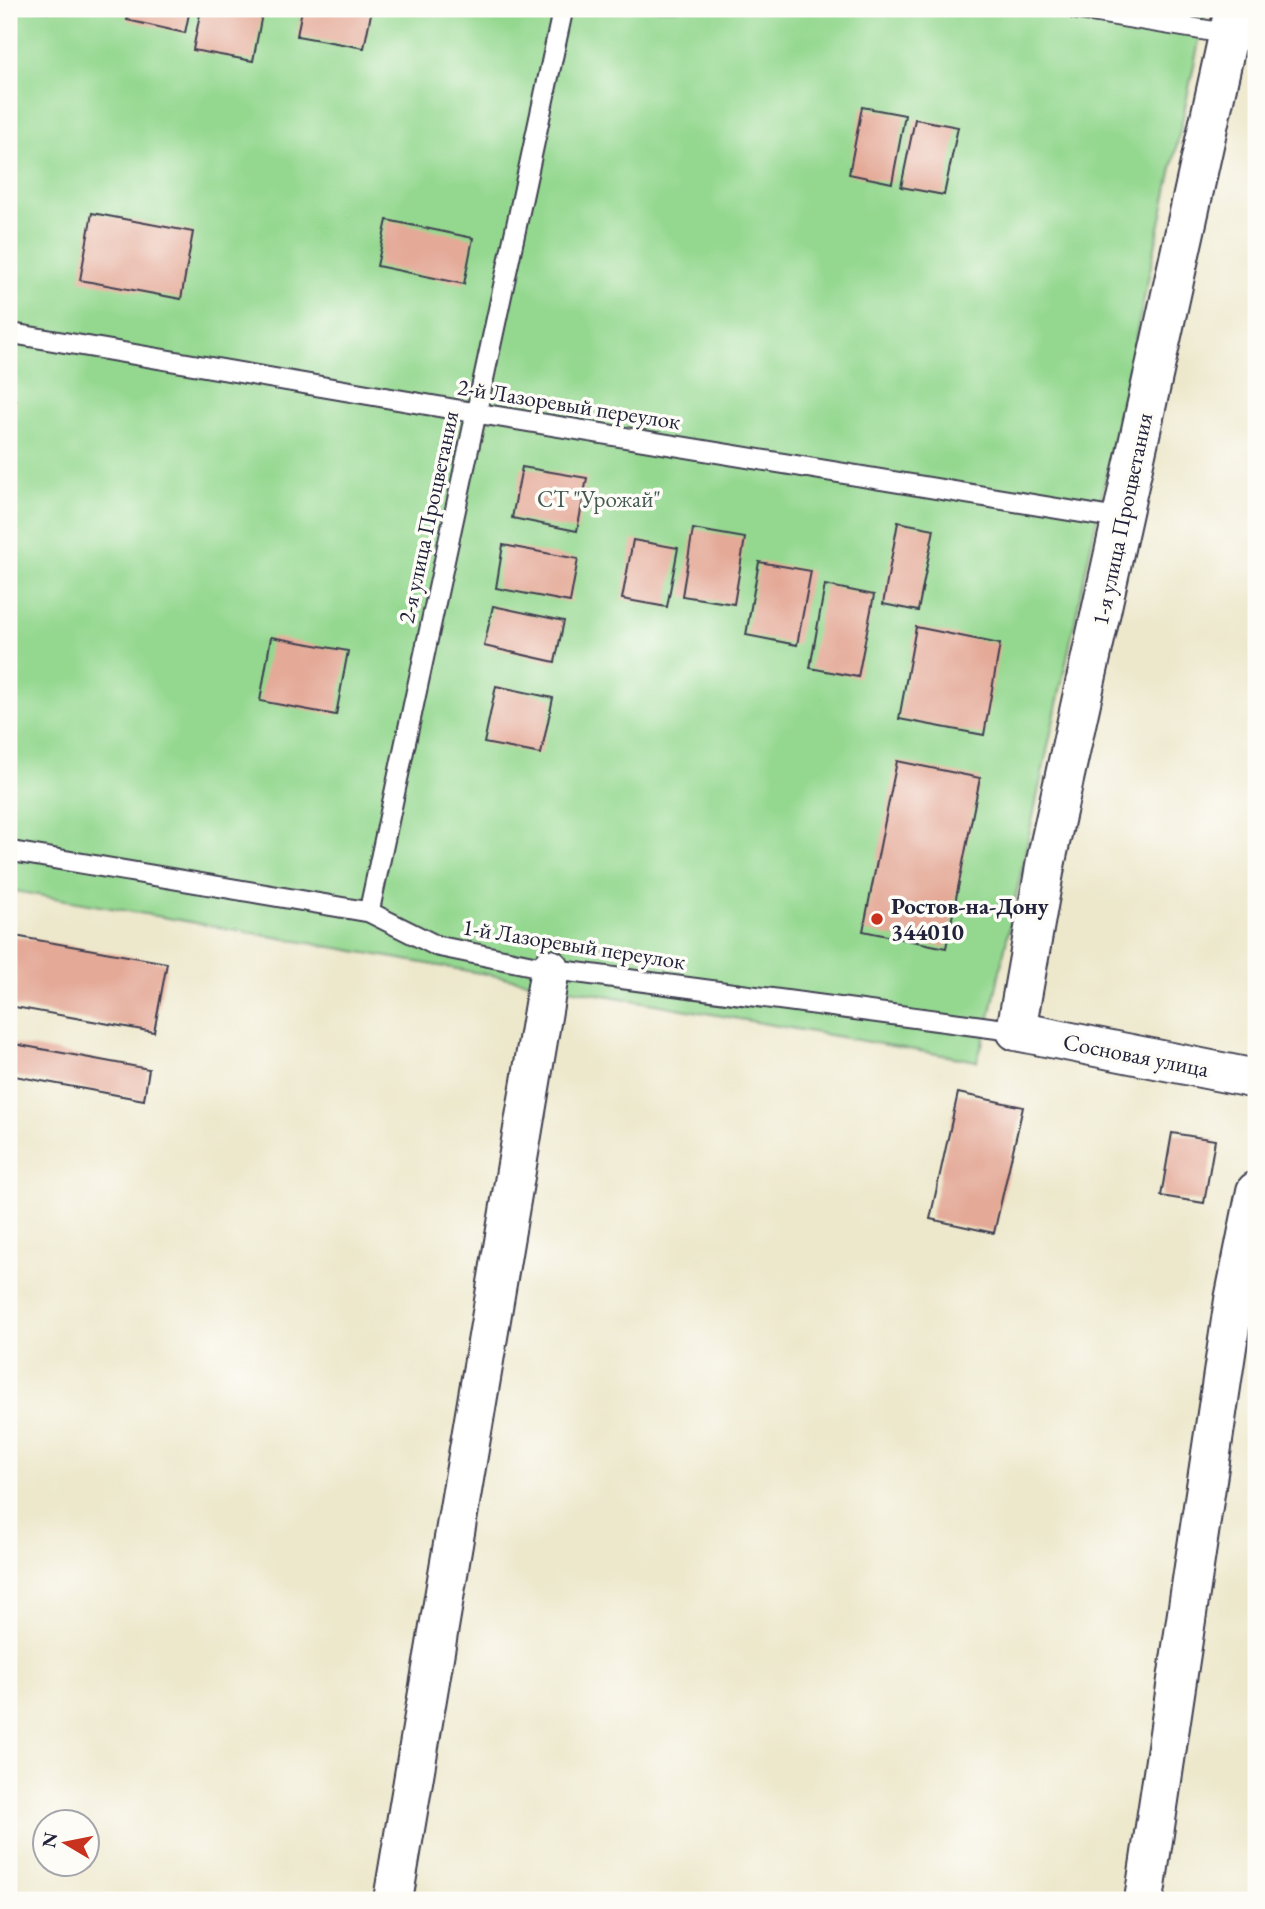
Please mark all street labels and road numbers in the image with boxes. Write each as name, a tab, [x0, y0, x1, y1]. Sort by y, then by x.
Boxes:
street label: 2-й Лазоревый переулок	[455, 372, 683, 436]
street label: 2-я улица Процветания	[391, 408, 465, 626]
street label: 1-я улица Процветания	[1085, 410, 1159, 628]
street label: 1-й Лазоревый переулок	[460, 912, 688, 976]
street label: Сосновая улица	[1061, 1026, 1212, 1084]

